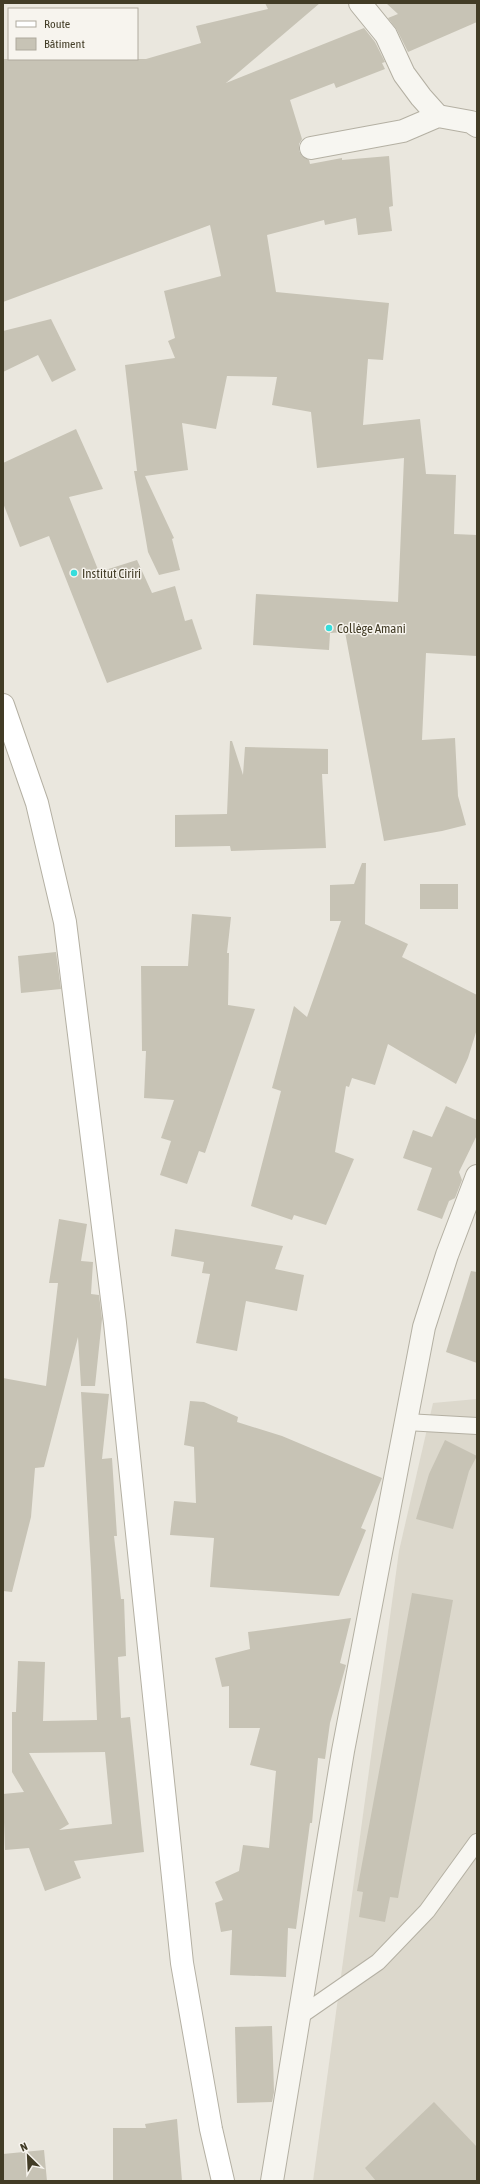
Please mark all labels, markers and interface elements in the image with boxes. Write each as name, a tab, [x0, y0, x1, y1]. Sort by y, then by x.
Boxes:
legend	[8, 8, 138, 60]
text: Route	[44, 17, 70, 31]
text: Bâtiment	[44, 37, 85, 51]
place label: Institut Ciriri	[82, 566, 141, 581]
marker: Institut Ciriri	[69, 568, 79, 578]
place label: Collège Amani	[337, 621, 406, 636]
marker: Collège Amani	[324, 623, 334, 633]
north arrow	[8, 2136, 48, 2176]
text: N	[19, 2140, 29, 2154]

